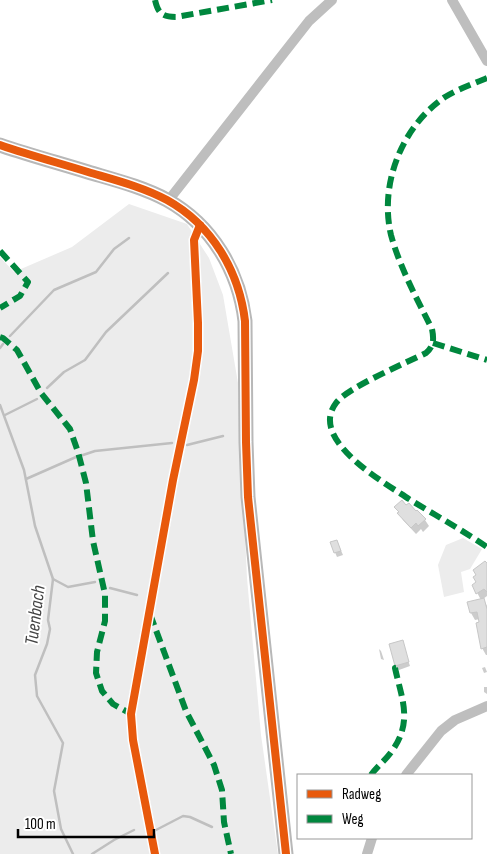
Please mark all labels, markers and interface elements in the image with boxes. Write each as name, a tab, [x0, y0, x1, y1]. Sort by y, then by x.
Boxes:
water label: Tuenbach	[20, 584, 51, 646]
legend	[297, 774, 472, 839]
text: Radweg	[342, 785, 381, 804]
scale bar	[18, 806, 154, 838]
text: Weg	[342, 810, 364, 829]
text: 100 m	[25, 815, 56, 834]

